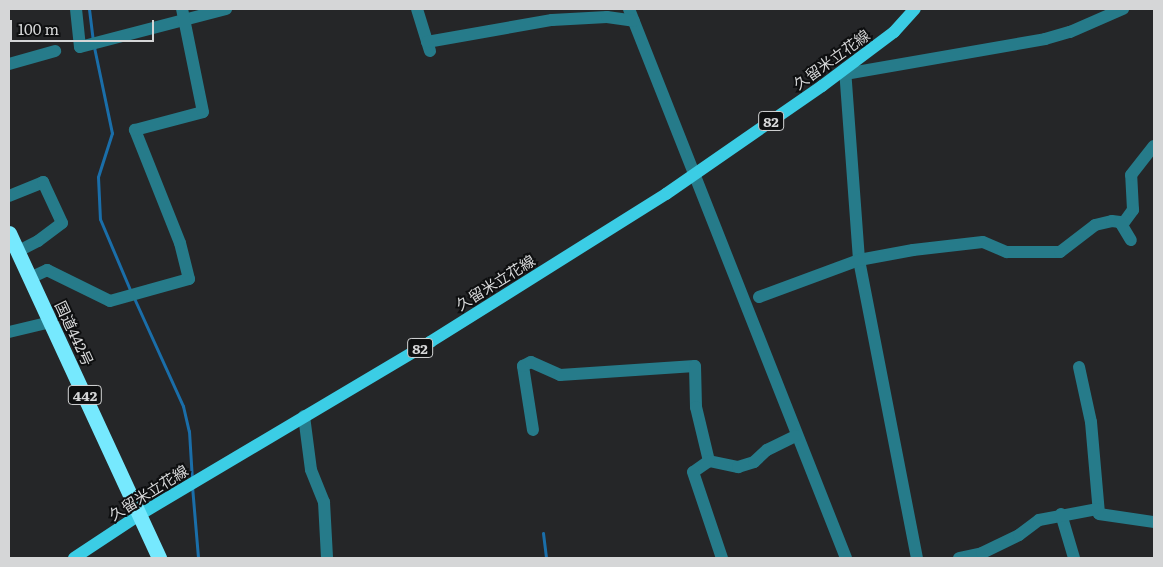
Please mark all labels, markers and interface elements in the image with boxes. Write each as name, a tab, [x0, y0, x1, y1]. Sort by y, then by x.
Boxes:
scale bar	[12, 10, 156, 42]
text: 100 m	[18, 17, 59, 40]
street label: 久留米立花線	[789, 25, 873, 93]
road number: 82	[757, 110, 785, 132]
street label: 久留米立花線	[452, 251, 538, 313]
street label: 国道442号	[52, 298, 98, 368]
road number: 82	[406, 336, 434, 359]
road number: 442	[68, 384, 102, 406]
street label: 久留米立花線	[105, 461, 191, 523]

